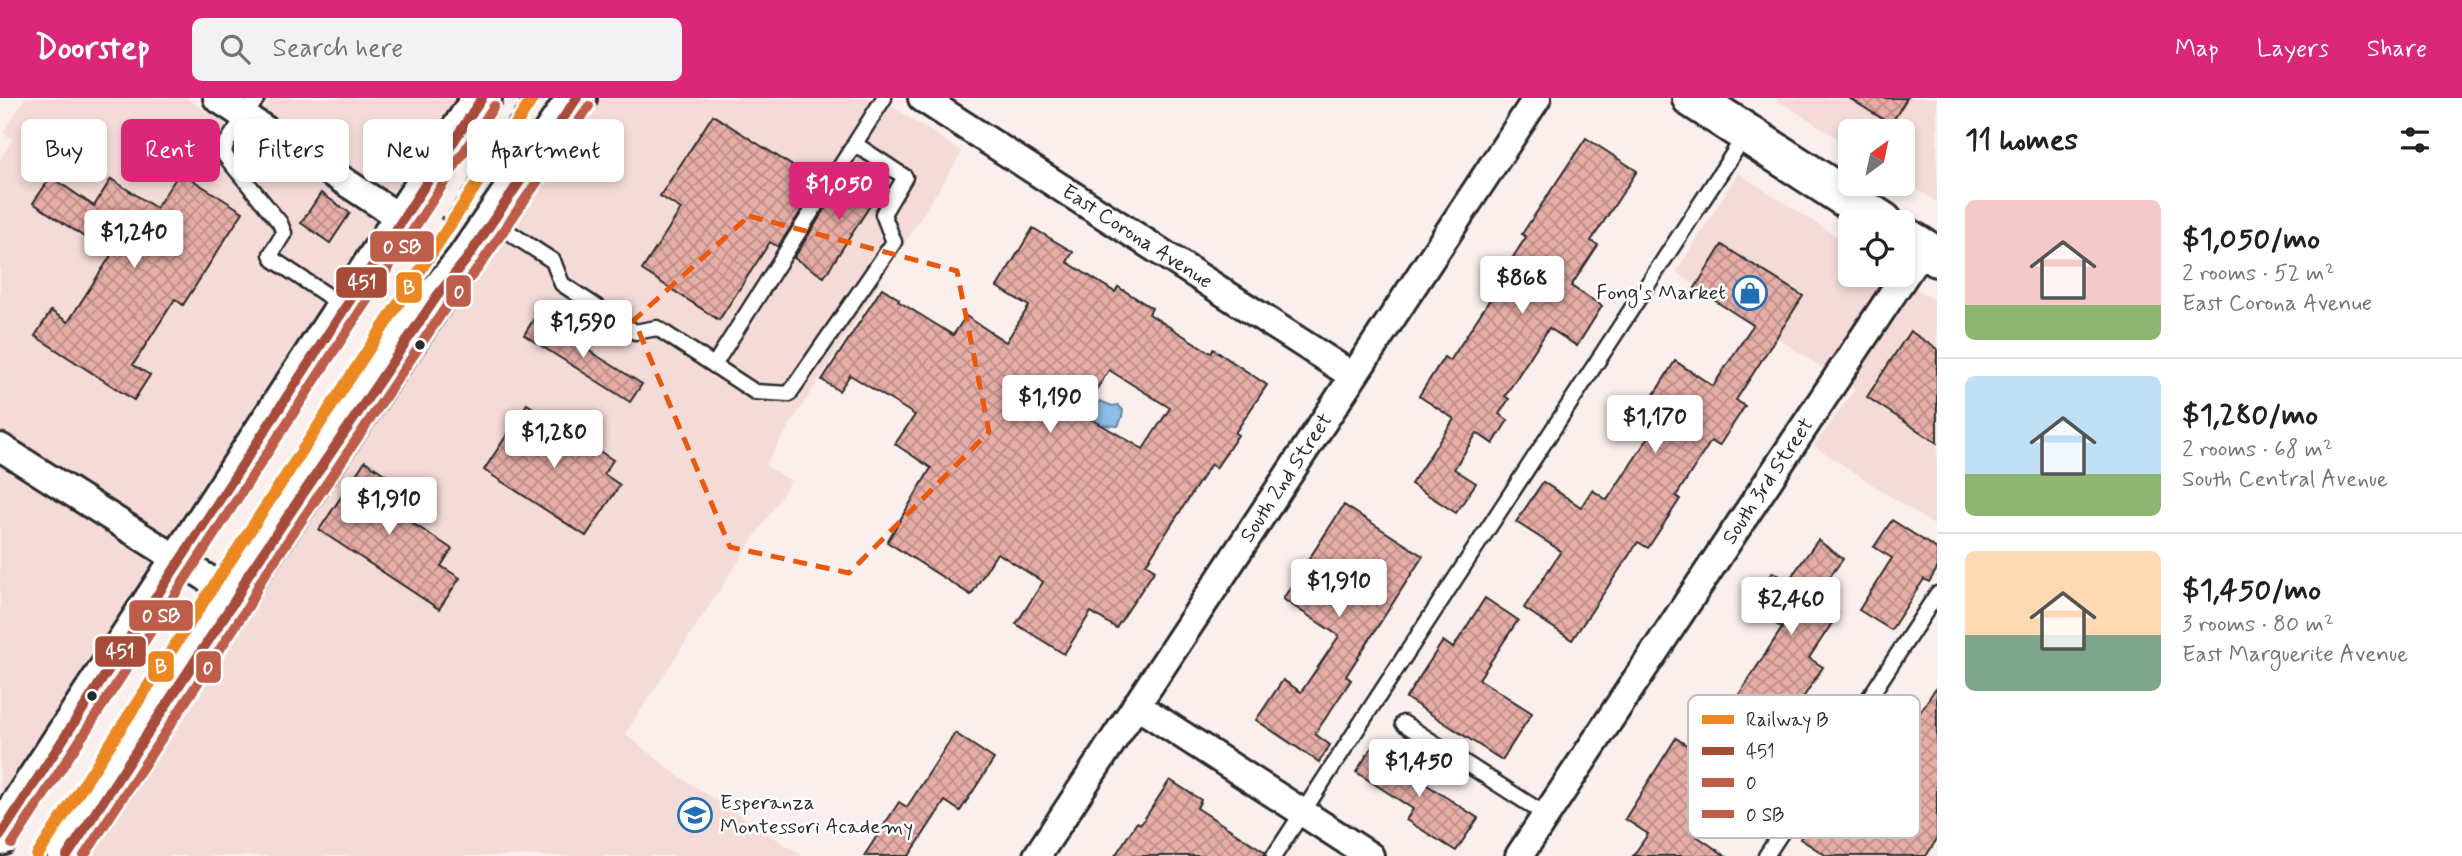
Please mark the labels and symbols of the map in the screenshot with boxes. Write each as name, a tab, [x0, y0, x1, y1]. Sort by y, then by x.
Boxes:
north arrow	[1838, 119, 1914, 196]
pin: $1,050	[782, 162, 896, 222]
street label: East Corona Avenue	[1057, 178, 1218, 296]
pin: $1,240	[77, 211, 191, 270]
line badge: 0 SB	[369, 230, 435, 263]
text: 0 SB	[383, 235, 421, 260]
pin: $868	[1481, 256, 1563, 316]
line badge: 451	[335, 266, 388, 299]
text: 451	[348, 271, 376, 296]
line badge: B	[395, 271, 423, 304]
line badge: 0	[445, 274, 472, 308]
shop icon: Fong's Market	[1731, 274, 1769, 312]
text: B	[403, 276, 415, 301]
place label: Fong's Market	[1596, 279, 1726, 308]
text: 0	[454, 280, 464, 305]
pin: $1,590	[526, 300, 640, 360]
unlabelled marker	[413, 338, 427, 352]
pin: $1,190	[993, 376, 1107, 435]
pin: $1,170	[1598, 396, 1712, 455]
street label: South 2nd Street	[1234, 408, 1339, 548]
pin: $1,280	[497, 410, 611, 470]
street label: South 3rd Street	[1716, 412, 1820, 550]
pin: $1,910	[332, 478, 446, 537]
pin: $1,910	[1282, 560, 1396, 619]
pin: $2,460	[1734, 578, 1848, 637]
line badge: 0 SB	[128, 599, 194, 632]
text: 0 SB	[142, 604, 180, 629]
line badge: 451	[94, 635, 147, 668]
text: 451	[106, 640, 134, 665]
line badge: B	[147, 650, 175, 683]
line badge: 0	[195, 650, 222, 684]
text: B	[155, 655, 167, 680]
text: 0	[203, 656, 213, 681]
unlabelled marker	[85, 689, 99, 703]
legend	[1688, 695, 1920, 838]
text: Railway B	[1746, 708, 1828, 734]
pin: $1,450	[1362, 740, 1476, 799]
text: 451	[1746, 740, 1775, 765]
text: 0	[1746, 771, 1757, 796]
place label: Esperanza Montessori Academy	[720, 789, 913, 841]
school or university icon: Esperanza Montessori Academy	[676, 796, 714, 834]
text: 0 SB	[1746, 803, 1784, 828]

